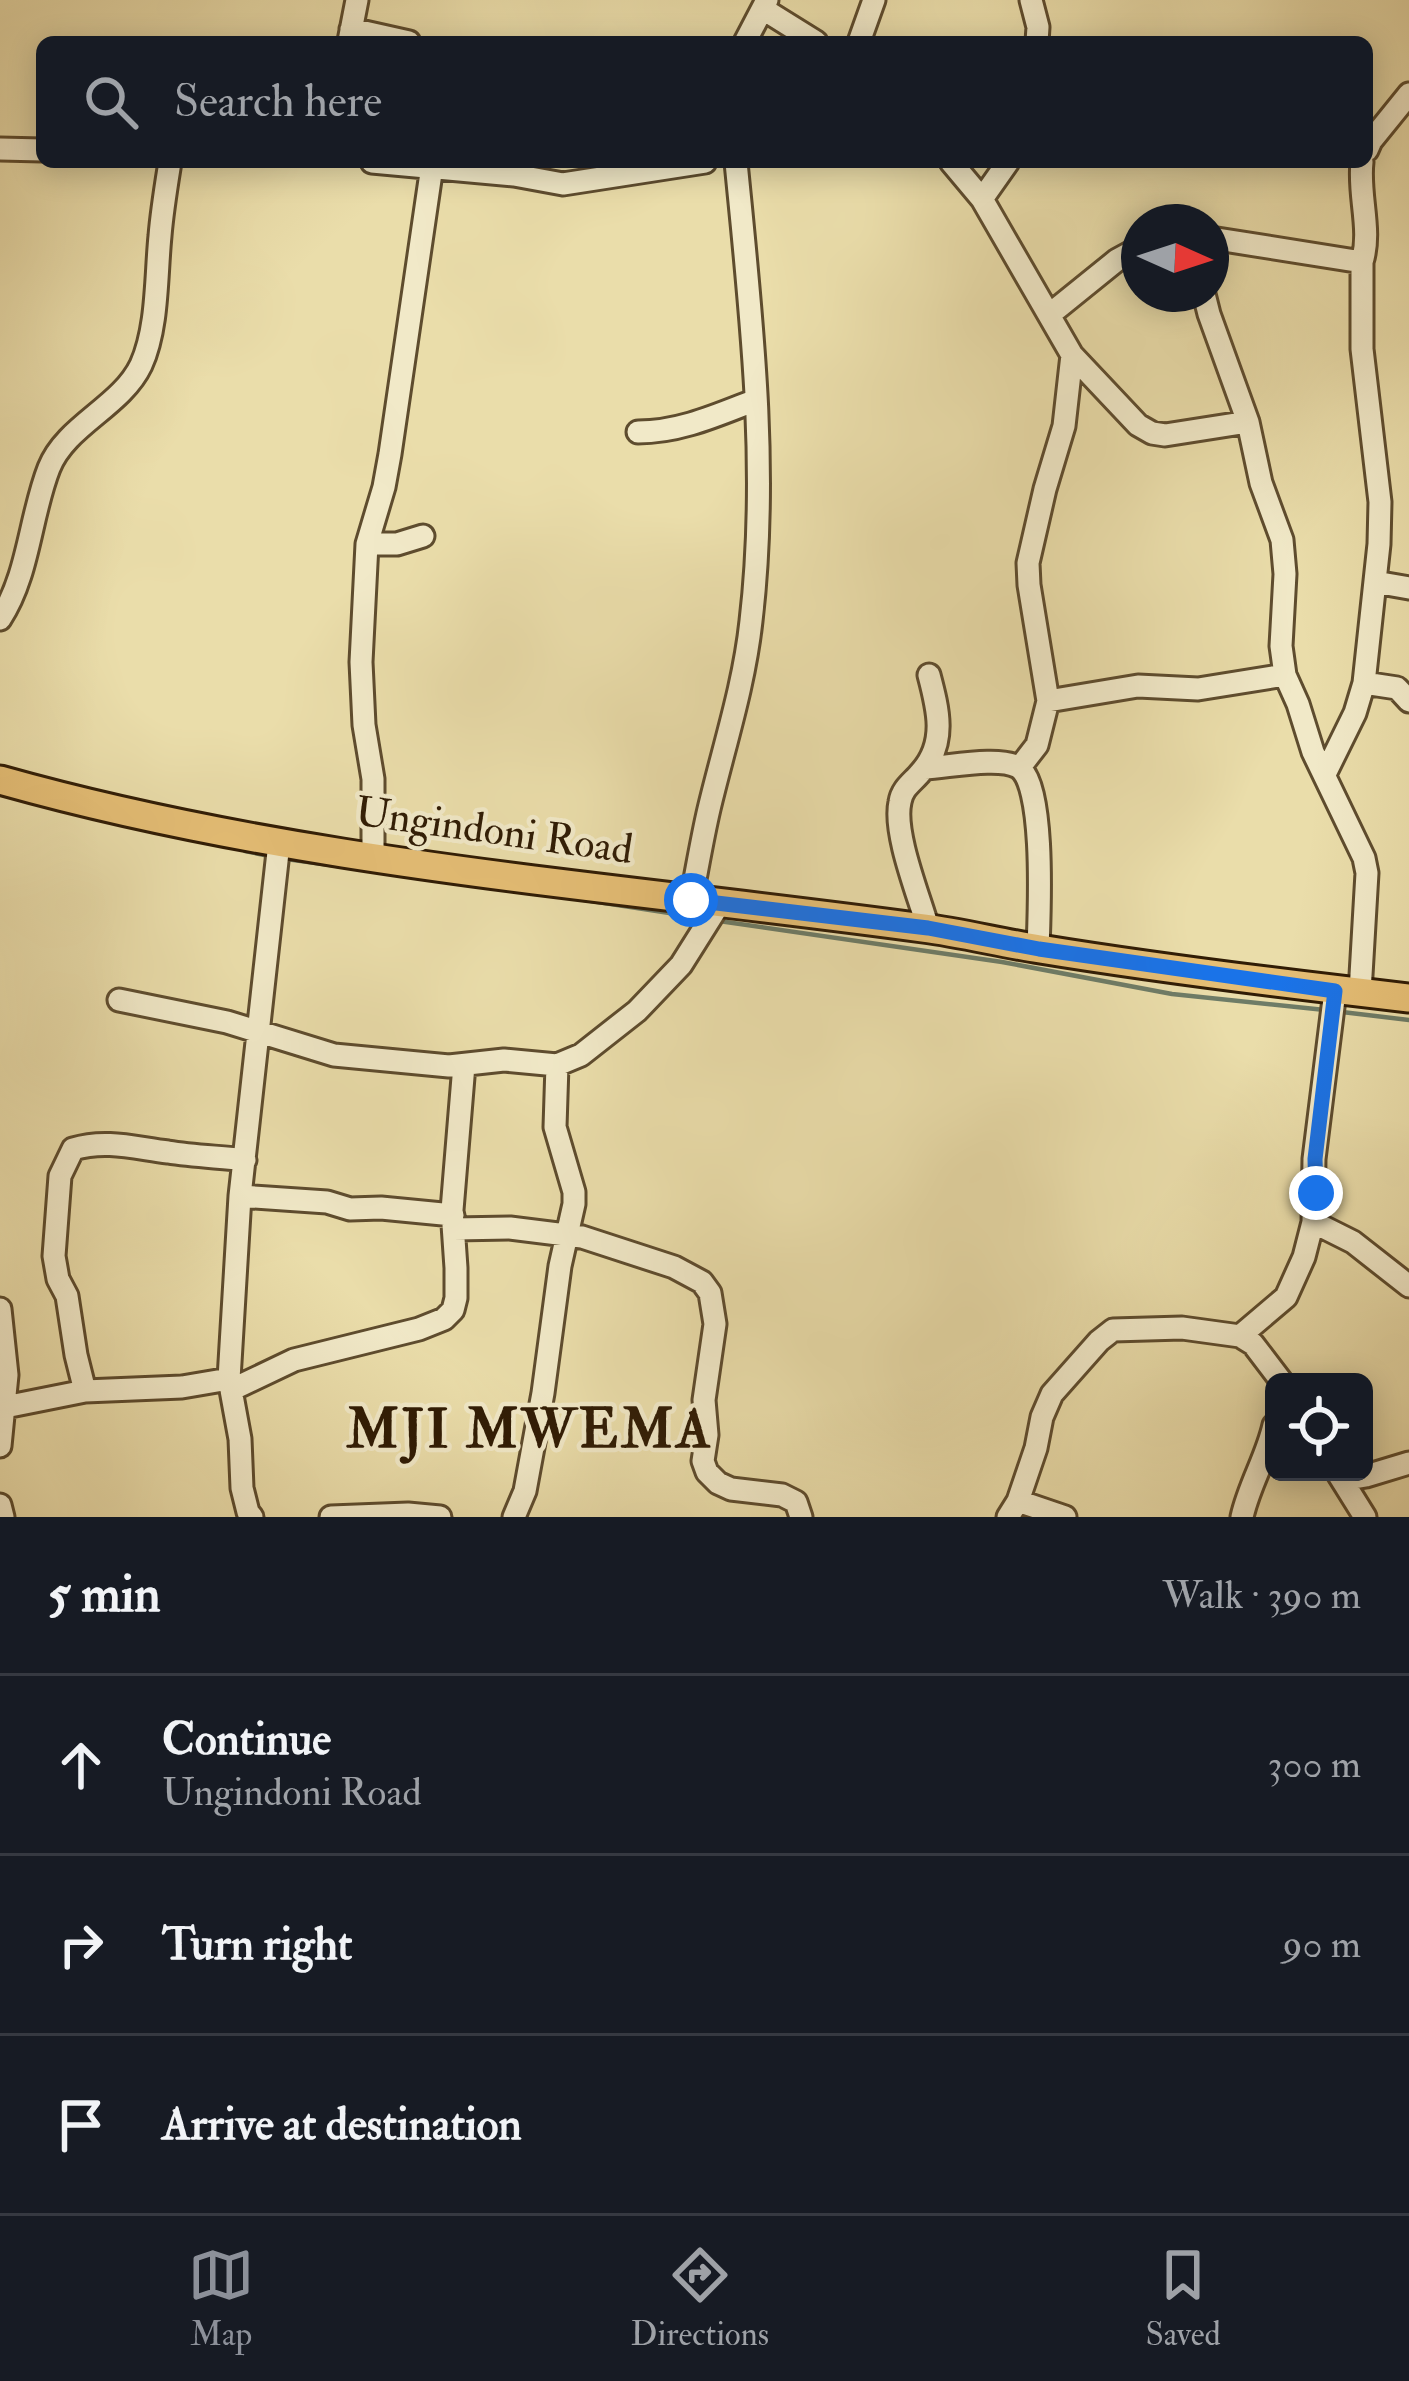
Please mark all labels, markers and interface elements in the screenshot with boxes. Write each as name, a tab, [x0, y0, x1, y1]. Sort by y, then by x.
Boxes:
search box	[36, 36, 1373, 168]
icon: search	[78, 69, 144, 135]
text: Search here	[174, 74, 382, 130]
north arrow	[1121, 204, 1229, 312]
street label: Ungindoni Road	[352, 786, 636, 876]
route start	[664, 873, 718, 927]
route end	[1289, 1166, 1343, 1220]
map controls	[1265, 1373, 1373, 1481]
button: locate	[1265, 1373, 1373, 1481]
district label: MJI MWEMA	[345, 1396, 714, 1464]
text: 5 min	[48, 1563, 161, 1627]
text: Walk · 390 m	[1163, 1571, 1361, 1620]
text: Continue	[162, 1712, 331, 1768]
icon: ahead	[48, 1732, 114, 1798]
text: 300 m	[1268, 1740, 1361, 1789]
text: Ungindoni Road	[162, 1768, 422, 1817]
icon: right	[48, 1912, 114, 1978]
text: Turn right	[162, 1917, 352, 1973]
text: 90 m	[1283, 1920, 1361, 1969]
icon: arrive	[48, 2092, 114, 2158]
text: Arrive at destination	[162, 2097, 522, 2153]
tab: Map	[188, 2242, 254, 2355]
tab: Directions	[631, 2242, 769, 2355]
tab: Saved	[1145, 2242, 1221, 2355]

